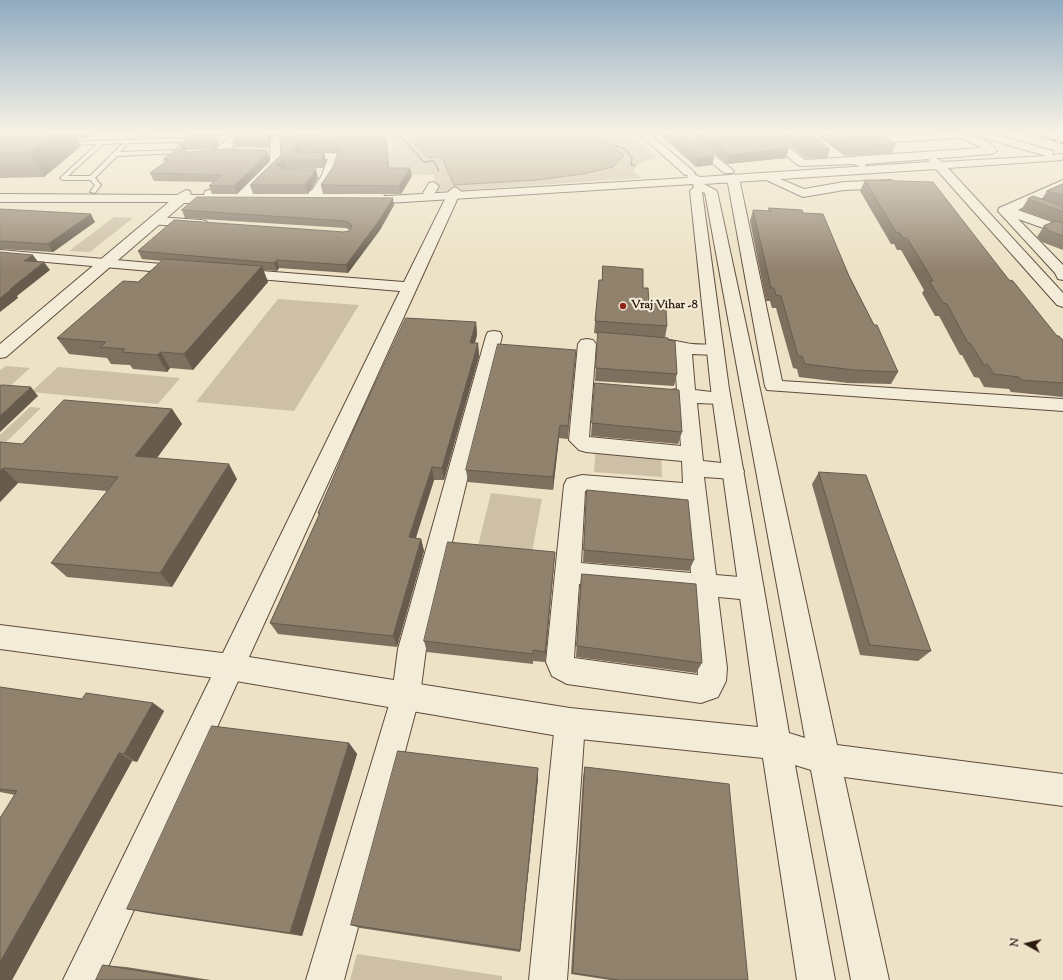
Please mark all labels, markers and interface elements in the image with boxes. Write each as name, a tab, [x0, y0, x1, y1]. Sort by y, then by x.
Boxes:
place label: Vraj Vihar -8	[631, 299, 698, 313]
marker: Vraj Vihar -8	[618, 301, 628, 311]
north arrow	[1007, 924, 1047, 964]
text: N	[1007, 937, 1024, 948]

